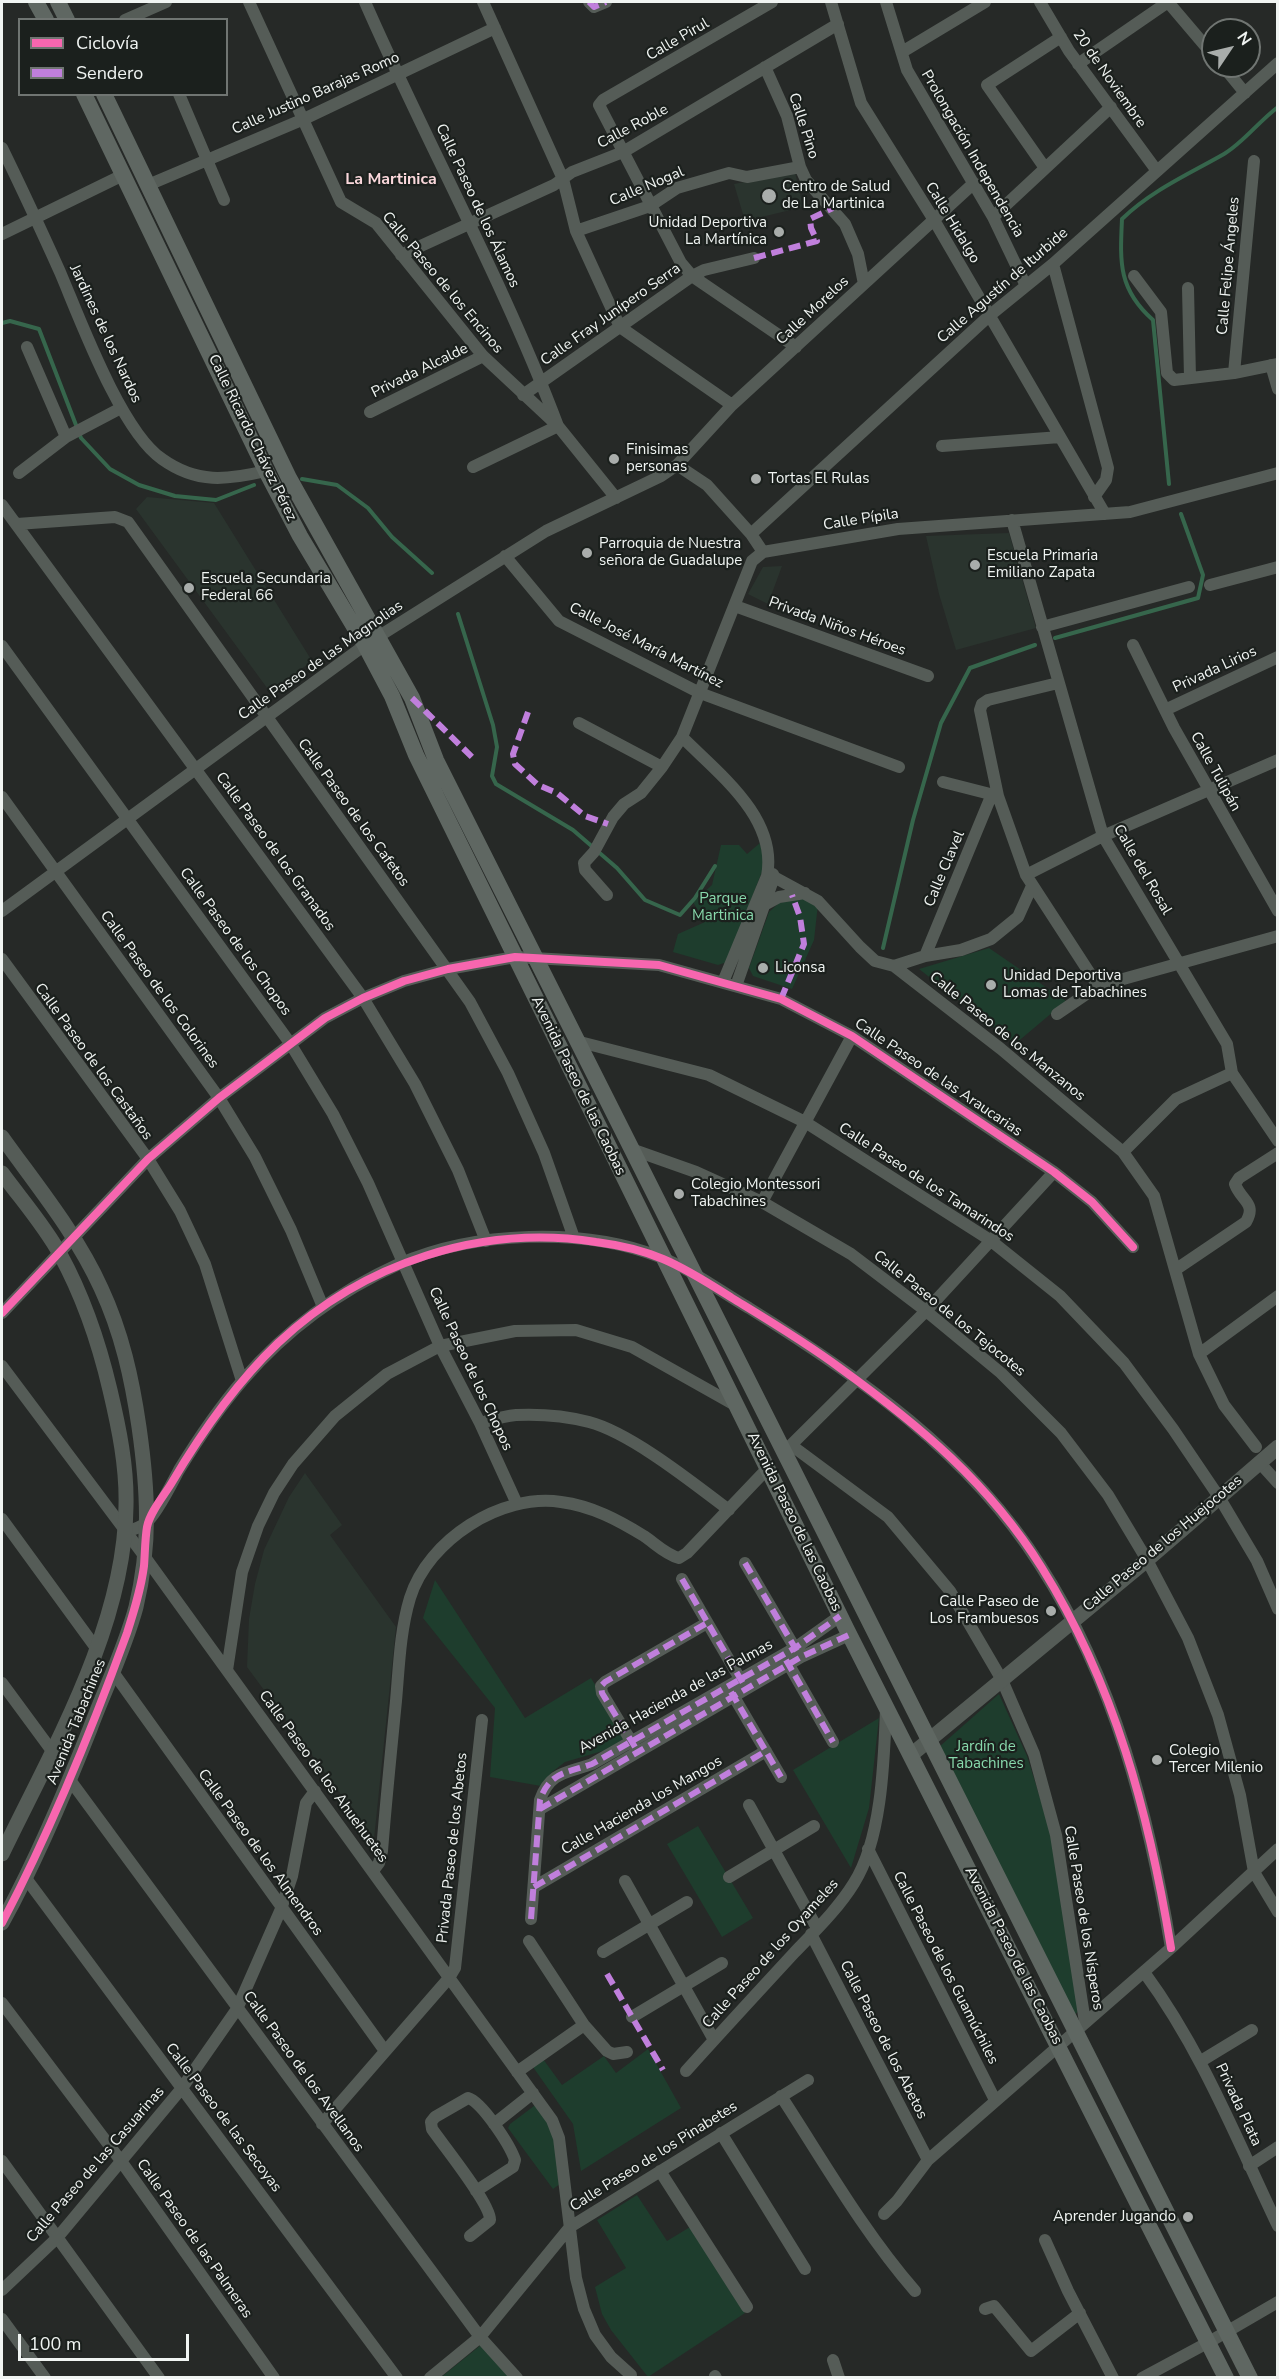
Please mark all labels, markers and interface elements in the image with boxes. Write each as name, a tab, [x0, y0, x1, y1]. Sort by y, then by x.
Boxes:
street label: Calle Pirul	[643, 15, 713, 65]
legend	[18, 18, 228, 96]
north arrow	[1201, 18, 1261, 78]
street label: 20 de Noviembre	[1068, 26, 1150, 132]
text: N	[1232, 28, 1257, 50]
text: Ciclovía	[76, 31, 139, 55]
street label: Calle Justino Barajas Romo	[229, 49, 403, 139]
text: Sendero	[76, 61, 143, 85]
street label: Prolongación Independencia	[917, 67, 1027, 241]
street label: Calle Pino	[784, 91, 822, 161]
street label: Calle Roble	[594, 101, 672, 153]
street label: Calle Paseo de los Álamos	[431, 121, 523, 291]
street label: Calle Nogal	[607, 163, 687, 211]
district label: La Martinica	[345, 170, 437, 190]
place label: Centro de Salud de La Martinica	[782, 178, 890, 213]
street label: Calle Hidalgo	[921, 179, 983, 267]
marker: Centro de Salud de La Martinica	[760, 187, 778, 205]
street label: Calle Felipe Ángeles	[1214, 196, 1244, 336]
street label: Calle Paseo de los Encinos	[378, 209, 506, 357]
place label: Unidad Deportiva La Martínica	[649, 214, 767, 249]
street label: Calle Agustín de Iturbide	[934, 224, 1072, 348]
marker: Unidad Deportiva La Martínica	[772, 225, 786, 239]
street label: Calle Fray Junípero Serra	[538, 260, 684, 370]
street label: Jardines de los Nardos	[65, 262, 145, 406]
street label: Calle Morelos	[773, 273, 853, 349]
street label: Privada Alcalde	[369, 340, 471, 402]
street label: Calle Ricardo Chávez Pérez	[204, 352, 300, 524]
place label: Finisimas personas	[626, 441, 688, 476]
marker: Finisimas personas	[607, 452, 621, 466]
place label: Tortas El Rulas	[768, 470, 869, 488]
marker: Tortas El Rulas	[749, 472, 763, 486]
street label: Calle Pípila	[822, 505, 900, 535]
place label: Parroquia de Nuestra señora de Guadalupe	[599, 535, 742, 570]
marker: Parroquia de Nuestra señora de Guadalupe	[580, 546, 594, 560]
place label: Escuela Primaria Emiliano Zapata	[987, 547, 1098, 582]
marker: Escuela Primaria Emiliano Zapata	[968, 558, 982, 572]
place label: Escuela Secundaria Federal 66	[201, 570, 331, 605]
marker: Escuela Secundaria Federal 66	[182, 581, 196, 595]
street label: Privada Niños Héroes	[766, 594, 908, 660]
street label: Calle Paseo de las Magnolias	[235, 597, 407, 725]
street label: Calle José María Martínez	[566, 599, 726, 693]
street label: Privada Lirios	[1170, 643, 1260, 697]
street label: Calle Tulipán	[1186, 729, 1244, 815]
street label: Calle Paseo de los Cafetos	[293, 735, 413, 891]
street label: Calle Paseo de los Granados	[211, 769, 339, 935]
street label: Calle del Rosal	[1109, 822, 1175, 918]
street label: Calle Clavel	[921, 828, 969, 910]
street label: Calle Paseo de los Chopos	[175, 864, 295, 1020]
park label: Parque Martinica	[692, 890, 754, 925]
street label: Calle Paseo de los Colorines	[96, 908, 222, 1072]
place label: Liconsa	[775, 959, 825, 977]
marker: Liconsa	[756, 961, 770, 975]
place label: Unidad Deportiva Lomas de Tabachines	[1003, 967, 1147, 1002]
street label: Calle Paseo de los Manzanos	[925, 969, 1089, 1105]
marker: Unidad Deportiva Lomas de Tabachines	[984, 978, 998, 992]
street label: Calle Paseo de los Castaños	[30, 980, 156, 1144]
street label: Avenida Paseo de las Caobas	[527, 993, 629, 1179]
street label: Calle Paseo de las Araucarias	[851, 1015, 1025, 1141]
street label: Calle Paseo de los Tamarindos	[835, 1119, 1017, 1247]
place label: Colegio Montessori Tabachines	[691, 1176, 820, 1211]
marker: Colegio Montessori Tabachines	[672, 1187, 686, 1201]
street label: Calle Paseo de los Tejocotes	[869, 1247, 1029, 1381]
street label: Calle Paseo de los Chopos	[424, 1284, 516, 1454]
street label: Avenida Paseo de las Caobas	[743, 1429, 845, 1615]
street label: Calle Paseo de los Huejocotes	[1080, 1472, 1246, 1616]
place label: Calle Paseo de Los Frambuesos	[929, 1593, 1039, 1628]
marker: Calle Paseo de Los Frambuesos	[1044, 1604, 1058, 1618]
street label: Avenida Hacienda de las Palmas	[576, 1636, 776, 1758]
street label: Avenida Tabachines	[44, 1657, 110, 1787]
street label: Calle Paseo de los Ahuehuetes	[254, 1687, 392, 1867]
park label: Jardín de Tabachines	[948, 1738, 1024, 1773]
place label: Colegio Tercer Milenio	[1169, 1742, 1263, 1777]
street label: Privada Paseo de los Abetos	[434, 1752, 472, 1944]
street label: Calle Hacienda los Mangos	[558, 1753, 726, 1859]
marker: Colegio Tercer Milenio	[1150, 1753, 1164, 1767]
street label: Calle Paseo de los Almendros	[193, 1766, 327, 1940]
street label: Calle Paseo de los Nísperos	[1060, 1824, 1106, 2012]
street label: Avenida Paseo de las Caobas	[960, 1864, 1066, 2048]
street label: Calle Paseo de los Guamúchiles	[888, 1868, 1002, 2068]
street label: Calle Paseo de los Oyameles	[699, 1876, 843, 2032]
street label: Calle Paseo de los Abetos	[835, 1958, 931, 2122]
street label: Calle Paseo de los Avellanos	[239, 1988, 367, 2156]
street label: Calle Paseo de las Secoyas	[161, 2040, 285, 2196]
street label: Privada Plata	[1211, 2061, 1265, 2149]
street label: Calle Paseo de las Casuarinas	[23, 2083, 169, 2247]
street label: Calle Paseo de los Pinabetes	[567, 2098, 741, 2216]
street label: Calle Paseo de las Palmeras	[132, 2156, 256, 2322]
place label: Aprender Jugando	[1053, 2208, 1176, 2226]
marker: Aprender Jugando	[1181, 2210, 1195, 2224]
scale bar	[21, 2322, 192, 2360]
text: 100 m	[29, 2332, 81, 2356]

